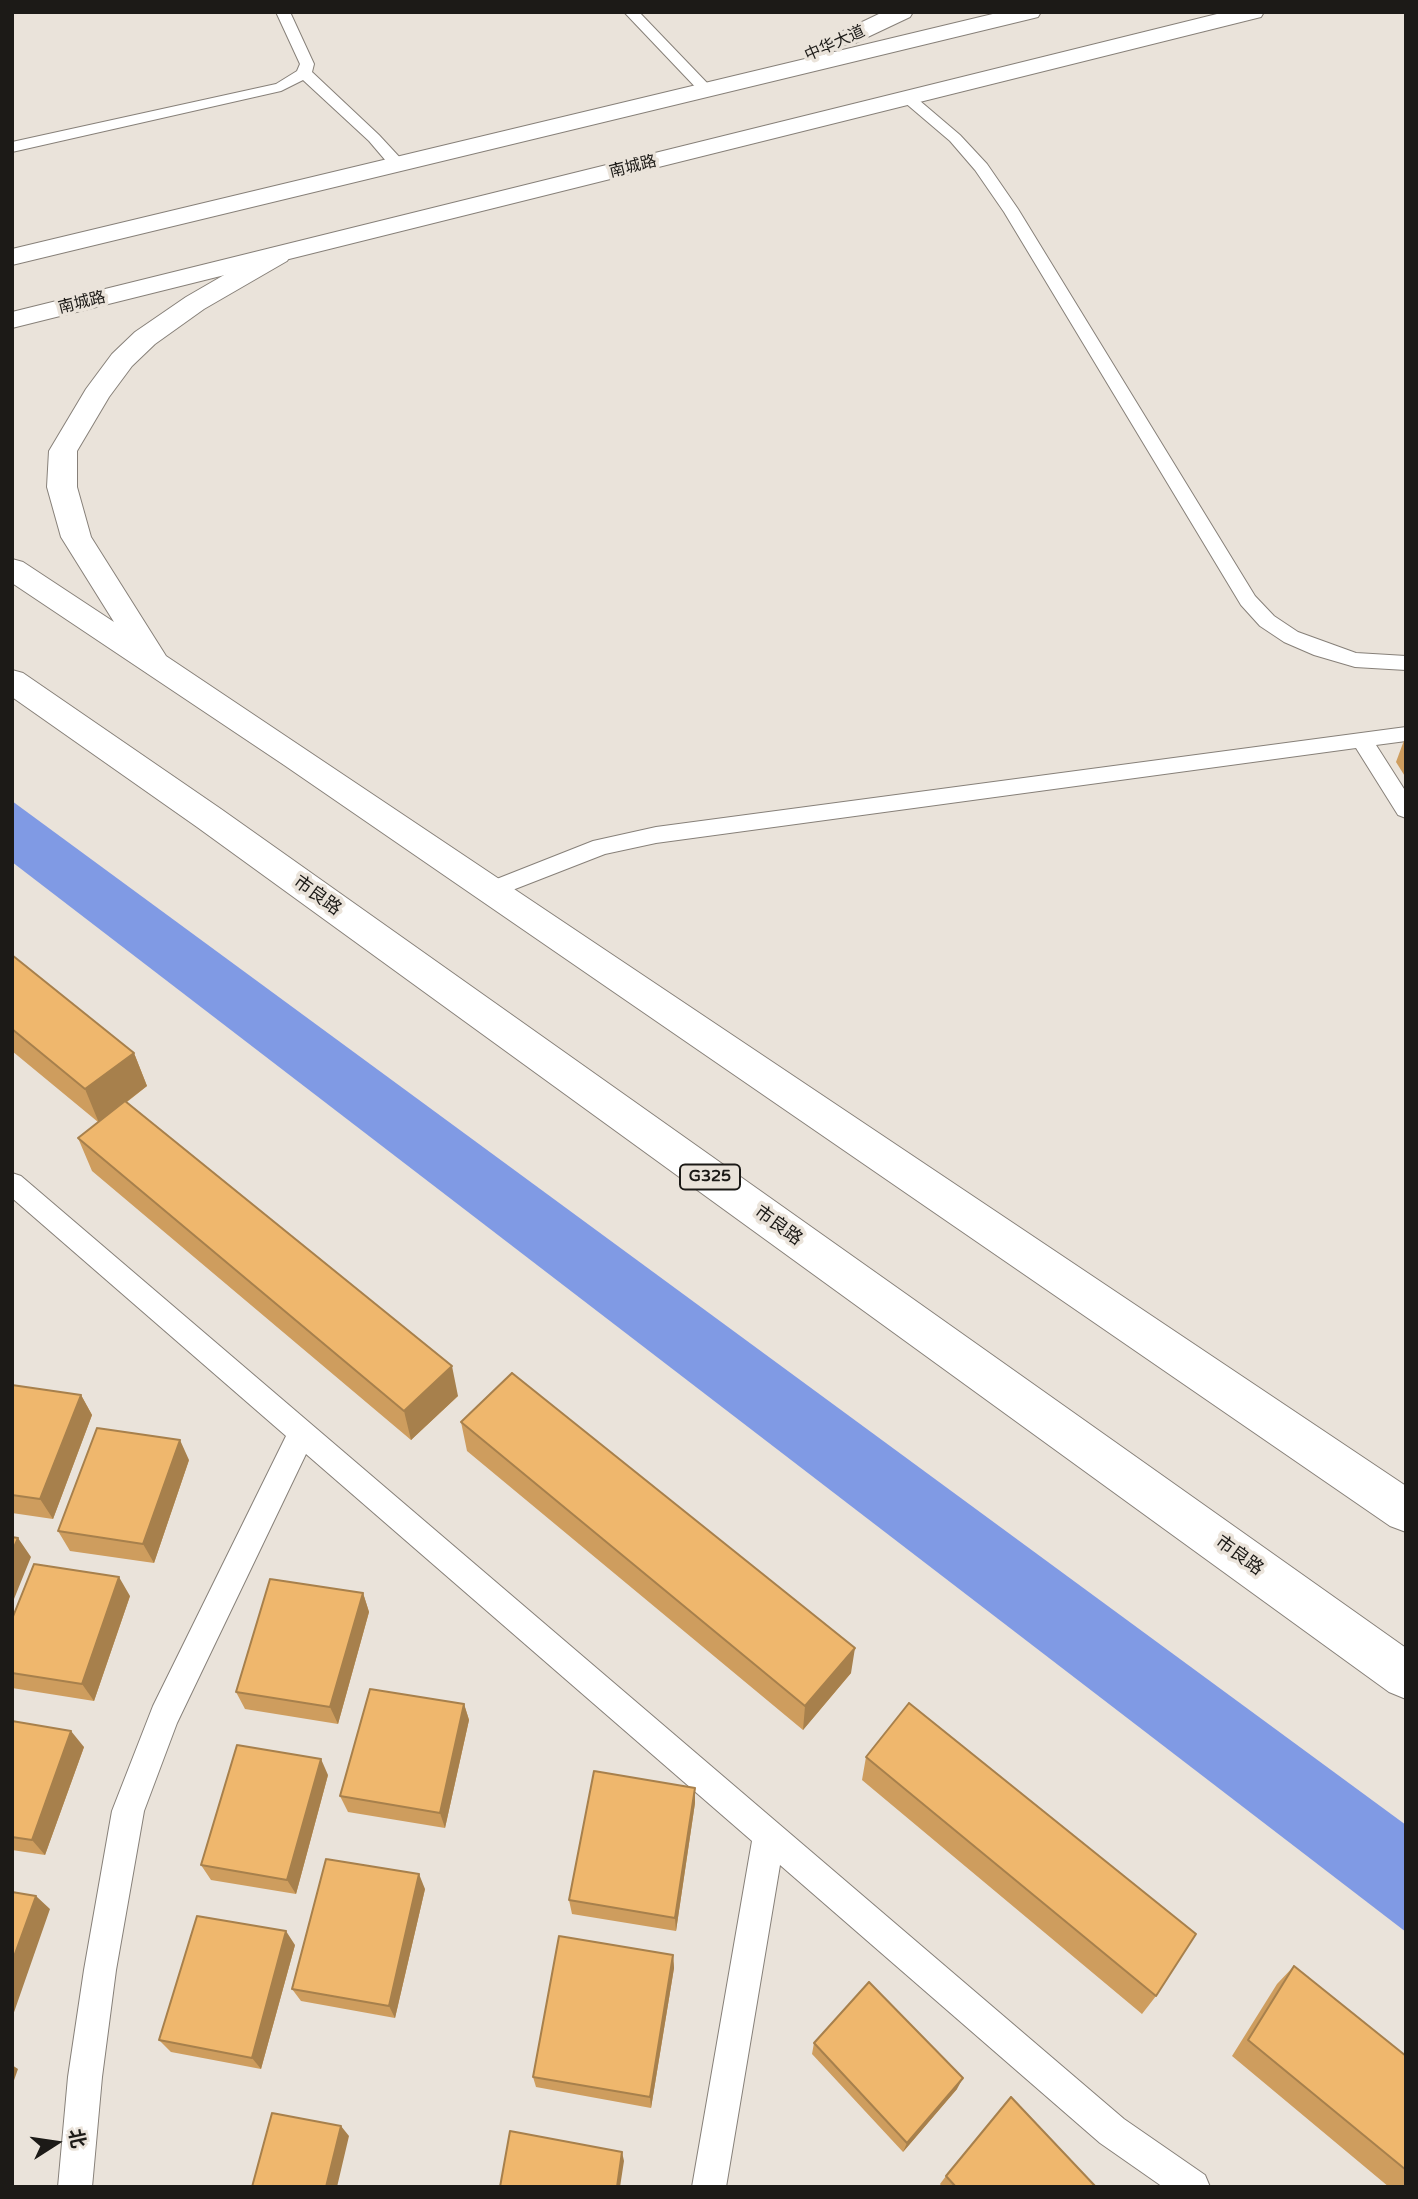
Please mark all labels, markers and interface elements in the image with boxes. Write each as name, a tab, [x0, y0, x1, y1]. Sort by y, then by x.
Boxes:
street label: 中华大道	[802, 22, 868, 66]
street label: 南城路	[607, 152, 659, 182]
street label: 南城路	[56, 288, 108, 318]
street label: 市良路	[289, 871, 345, 921]
road number: G325	[680, 1164, 740, 1190]
street label: 市良路	[750, 1201, 806, 1251]
street label: 市良路	[1211, 1531, 1267, 1581]
north arrow	[21, 2108, 91, 2178]
text: 北	[64, 2127, 89, 2150]

